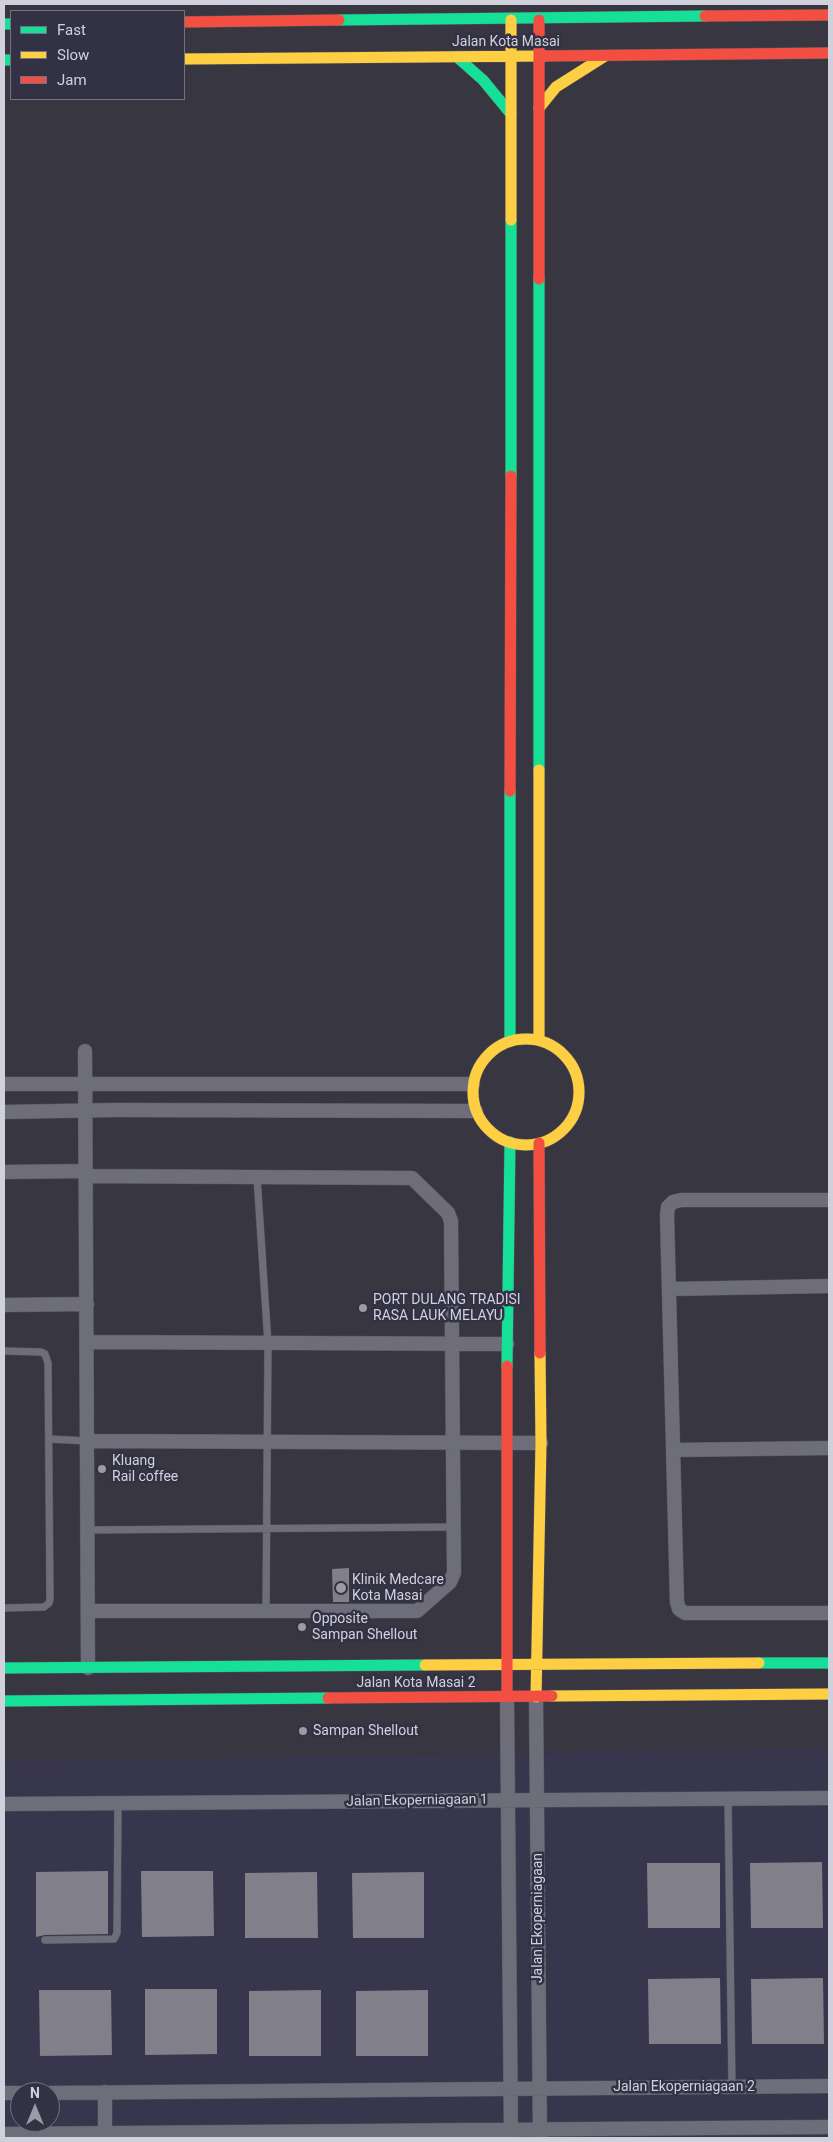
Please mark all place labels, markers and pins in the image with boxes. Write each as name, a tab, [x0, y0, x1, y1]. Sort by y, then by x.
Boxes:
place label: PORT DULANG TRADISI RASA LAUK MELAYU	[373, 1292, 521, 1324]
marker: PORT DULANG TRADISI RASA LAUK MELAYU	[357, 1302, 369, 1314]
place label: Kluang Rail coffee	[112, 1453, 178, 1485]
marker: Kluang Rail coffee	[96, 1463, 108, 1475]
place label: Klinik Medcare Kota Masai	[352, 1572, 444, 1604]
marker: Klinik Medcare Kota Masai	[334, 1581, 348, 1595]
place label: Opposite Sampan Shellout	[312, 1611, 417, 1644]
marker: Opposite Sampan Shellout	[296, 1621, 308, 1633]
place label: Sampan Shellout	[313, 1723, 418, 1739]
marker: Sampan Shellout	[297, 1725, 309, 1737]

